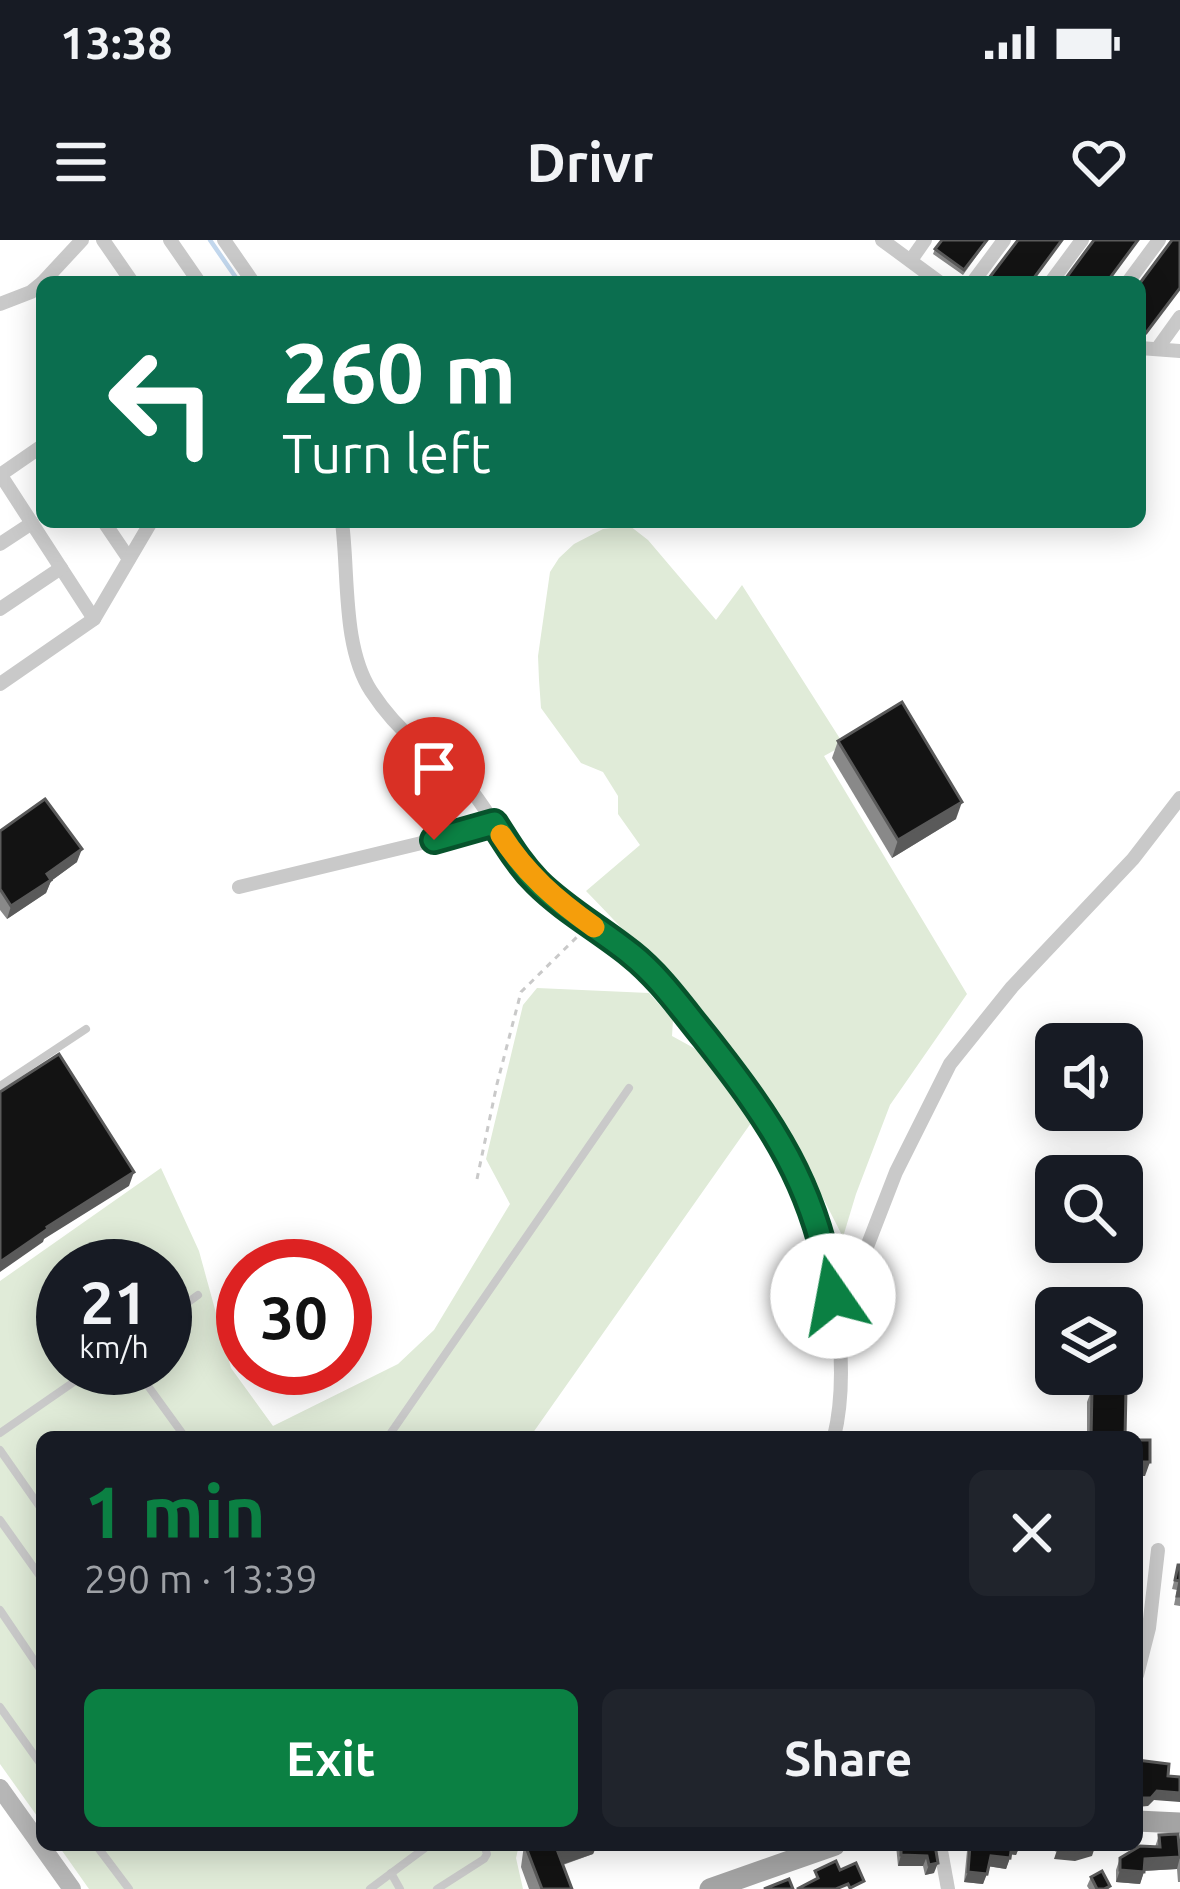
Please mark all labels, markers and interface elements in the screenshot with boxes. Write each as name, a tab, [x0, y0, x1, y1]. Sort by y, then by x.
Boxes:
text: 13:38	[60, 17, 173, 68]
icon: menu	[48, 129, 114, 195]
icon: heart	[1066, 129, 1132, 195]
text: Drivr	[527, 132, 653, 192]
icon: left	[84, 324, 240, 480]
text: 260 m	[282, 325, 516, 419]
text: Turn left	[282, 423, 491, 483]
pin	[383, 717, 485, 840]
icon: arrive	[401, 735, 467, 801]
map controls	[1035, 1023, 1143, 1395]
button: sound	[1035, 1023, 1143, 1131]
button: search	[1035, 1155, 1143, 1263]
position arrow	[770, 1233, 896, 1359]
speed limit sign: 30	[216, 1239, 372, 1395]
text: 21	[80, 1268, 148, 1335]
button: layers	[1035, 1287, 1143, 1395]
text: km/h	[79, 1330, 149, 1364]
button: close	[969, 1470, 1095, 1596]
text: 1 min	[84, 1471, 266, 1552]
text: 290 m · 13:39	[84, 1557, 318, 1600]
button: Exit	[84, 1689, 578, 1827]
button: Share	[602, 1689, 1095, 1827]

